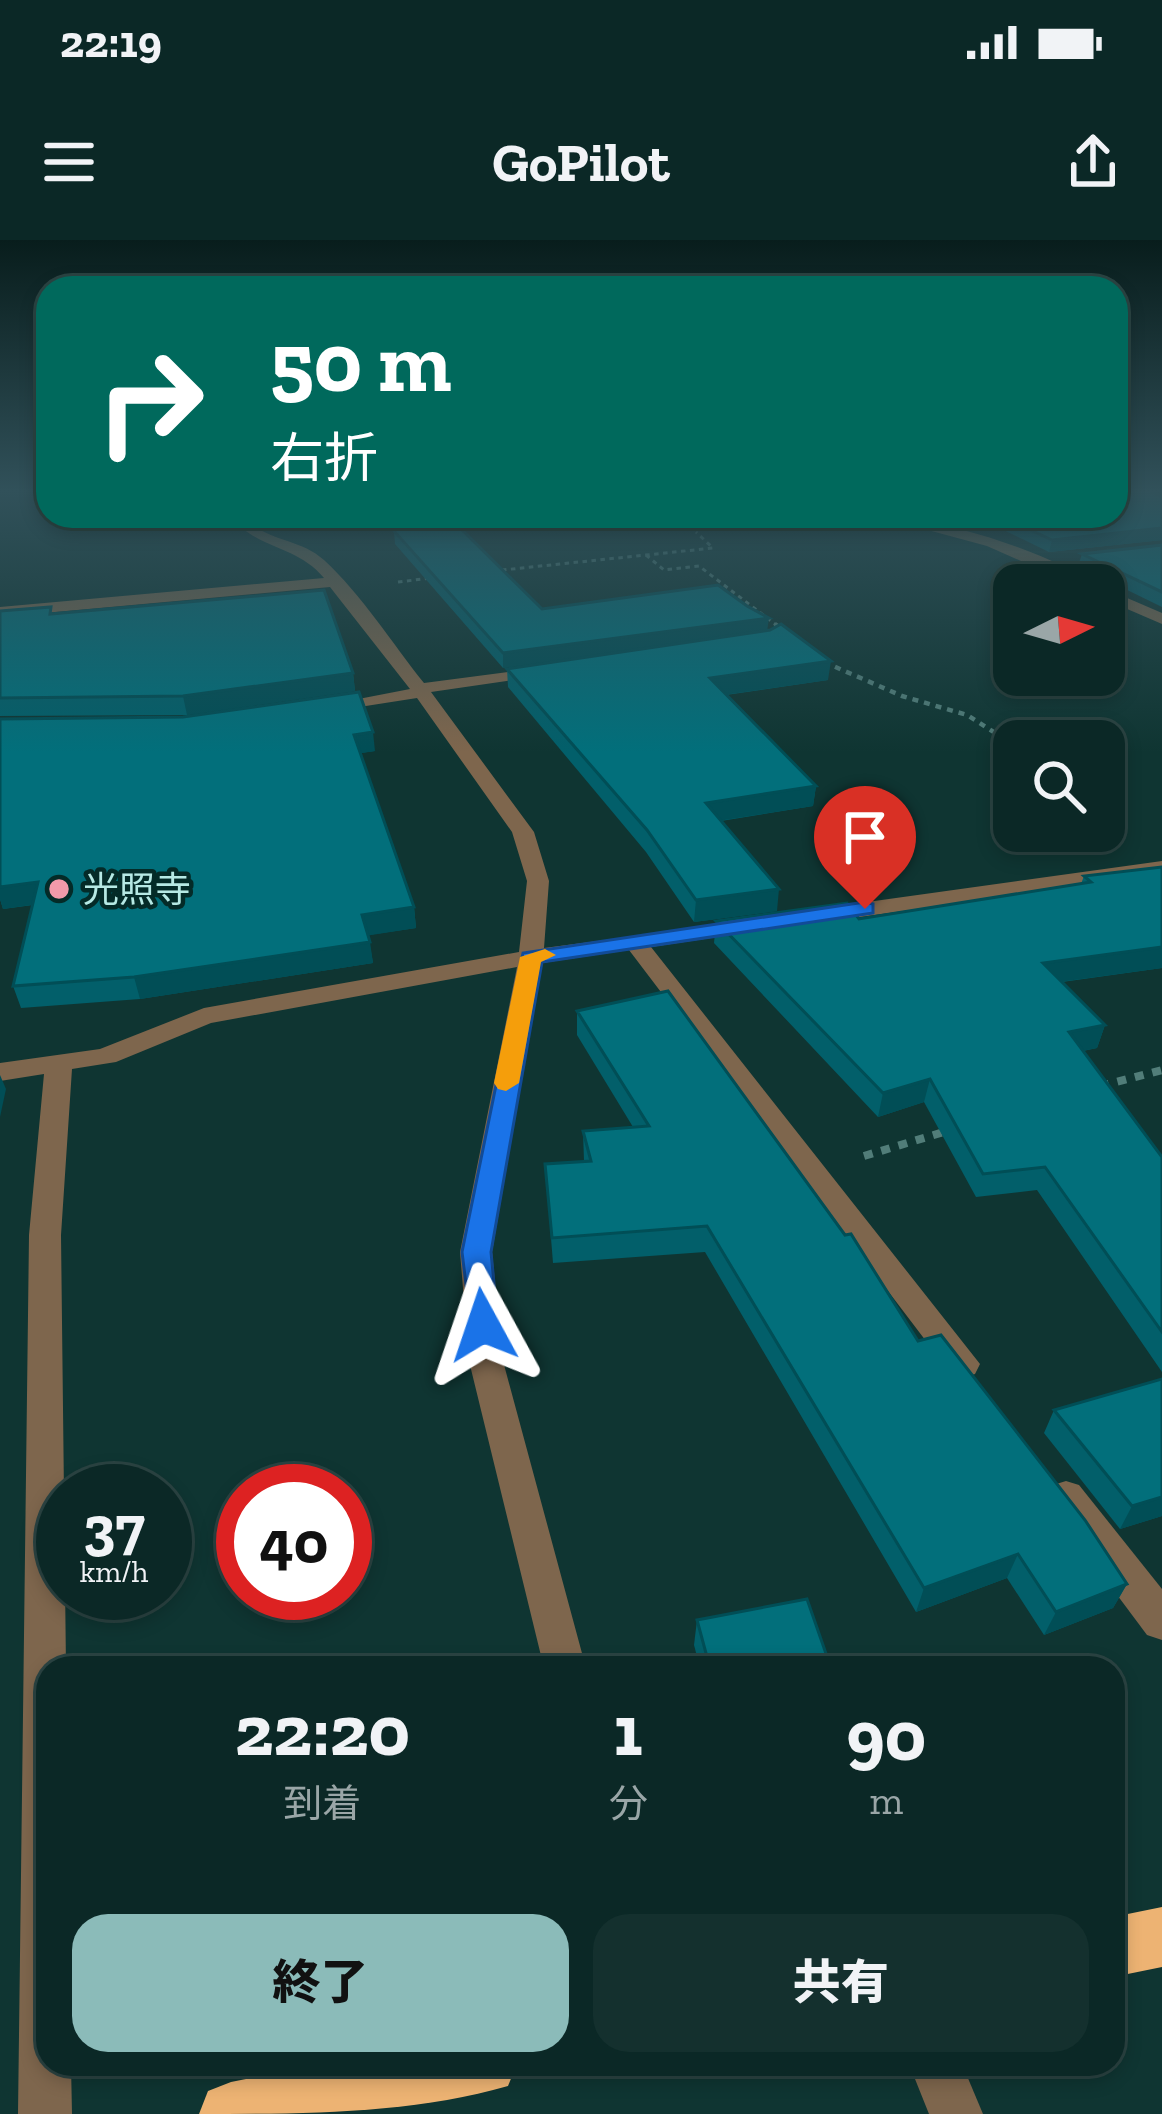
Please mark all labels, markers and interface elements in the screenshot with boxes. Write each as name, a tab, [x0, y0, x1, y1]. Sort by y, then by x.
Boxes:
text: 22:19	[60, 15, 162, 69]
icon: menu	[36, 129, 102, 195]
icon: share	[1060, 129, 1126, 195]
text: GoPilot	[492, 130, 670, 195]
text: 50 m	[270, 312, 452, 413]
icon: right	[72, 324, 228, 480]
text: 右折	[270, 426, 378, 491]
north arrow	[993, 564, 1125, 696]
map controls	[993, 564, 1125, 852]
button: search	[993, 720, 1125, 852]
pin	[814, 786, 916, 909]
icon: arrive	[832, 804, 898, 870]
place label: 光照寺	[83, 868, 191, 911]
marker: 光照寺	[46, 876, 72, 902]
position arrow	[420, 1262, 546, 1388]
speed limit sign: 40	[216, 1464, 372, 1620]
text: 37	[83, 1491, 145, 1563]
text: km/h	[80, 1554, 148, 1590]
text: 22:20	[235, 1687, 410, 1773]
text: 1	[614, 1687, 643, 1773]
text: 90	[846, 1692, 926, 1778]
text: m	[869, 1777, 903, 1824]
text: 到着	[283, 1780, 361, 1827]
text: 分	[609, 1780, 648, 1827]
button: 終了	[72, 1914, 569, 2052]
button: 共有	[593, 1914, 1089, 2052]

